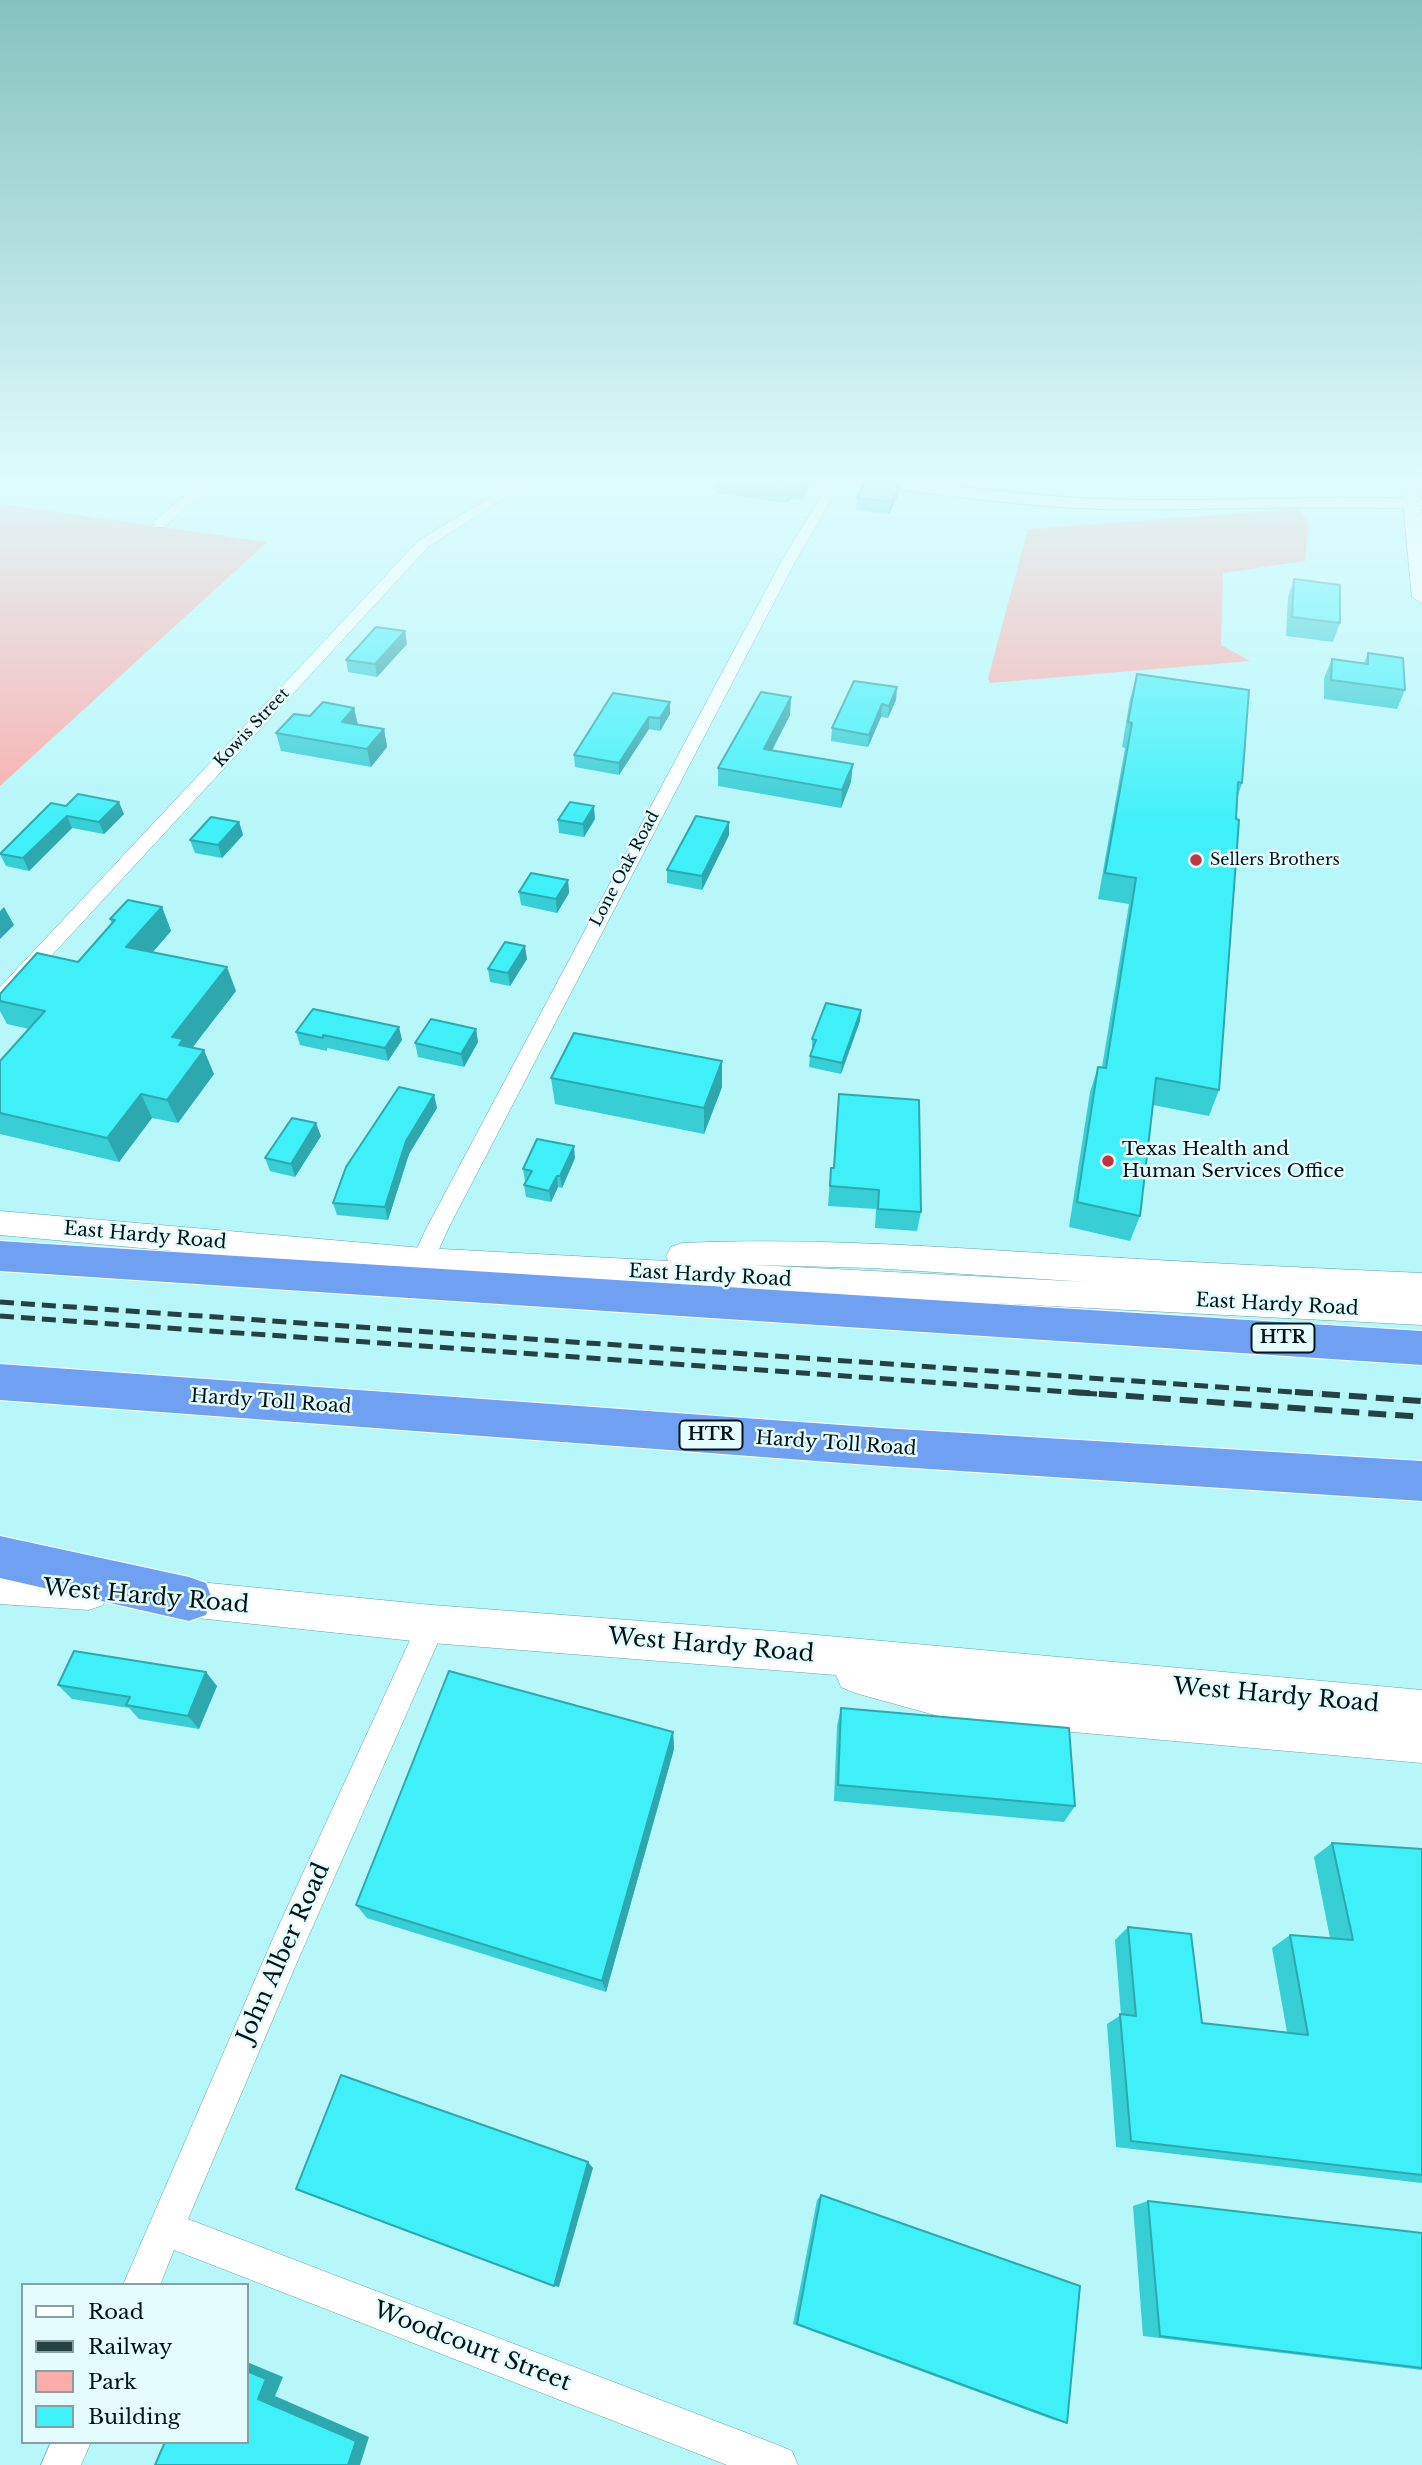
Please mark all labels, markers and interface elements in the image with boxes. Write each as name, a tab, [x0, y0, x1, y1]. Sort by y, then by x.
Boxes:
street label: Kowis Street	[210, 684, 294, 772]
street label: Lone Oak Road	[587, 808, 663, 930]
place label: Sellers Brothers	[1210, 850, 1340, 870]
marker: Sellers Brothers	[1188, 852, 1204, 868]
place label: Texas Health and Human Services Office	[1122, 1139, 1344, 1183]
marker: Texas Health and Human Services Office	[1100, 1153, 1116, 1169]
street label: East Hardy Road	[63, 1218, 227, 1254]
street label: East Hardy Road	[628, 1260, 792, 1292]
street label: East Hardy Road	[1195, 1289, 1359, 1321]
road number: HTR	[1252, 1324, 1314, 1352]
street label: Hardy Toll Road	[190, 1385, 352, 1419]
road number: HTR	[680, 1420, 742, 1450]
street label: Hardy Toll Road	[755, 1427, 917, 1461]
street label: West Hardy Road	[42, 1574, 250, 1620]
street label: West Hardy Road	[607, 1623, 815, 1669]
street label: West Hardy Road	[1172, 1673, 1380, 1719]
street label: John Alber Road	[232, 1859, 336, 2047]
legend	[21, 2283, 248, 2444]
street label: Woodcourt Street	[369, 2297, 575, 2397]
text: Road	[88, 2299, 144, 2325]
text: Railway	[88, 2334, 172, 2360]
text: Park	[88, 2369, 137, 2395]
text: Building	[88, 2404, 180, 2430]

